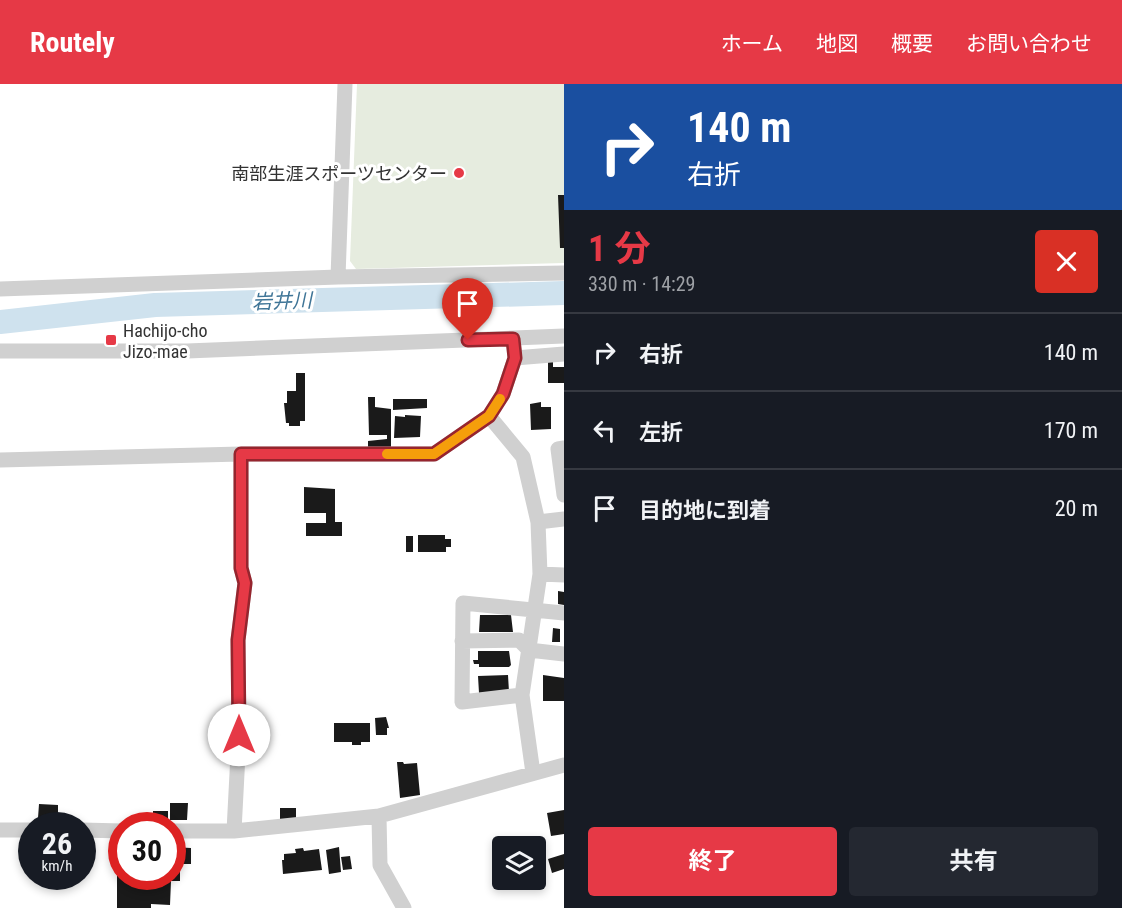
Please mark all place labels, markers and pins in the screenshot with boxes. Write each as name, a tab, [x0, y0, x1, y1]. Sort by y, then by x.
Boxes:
place label: 南部生涯スポーツセンター	[231, 163, 447, 184]
marker: 南部生涯スポーツセンター	[452, 166, 466, 180]
pin	[442, 278, 493, 340]
place label: Hachijo-cho Jizo-mae	[123, 320, 208, 362]
marker: Hachijo-cho Jizo-mae	[104, 333, 118, 347]

